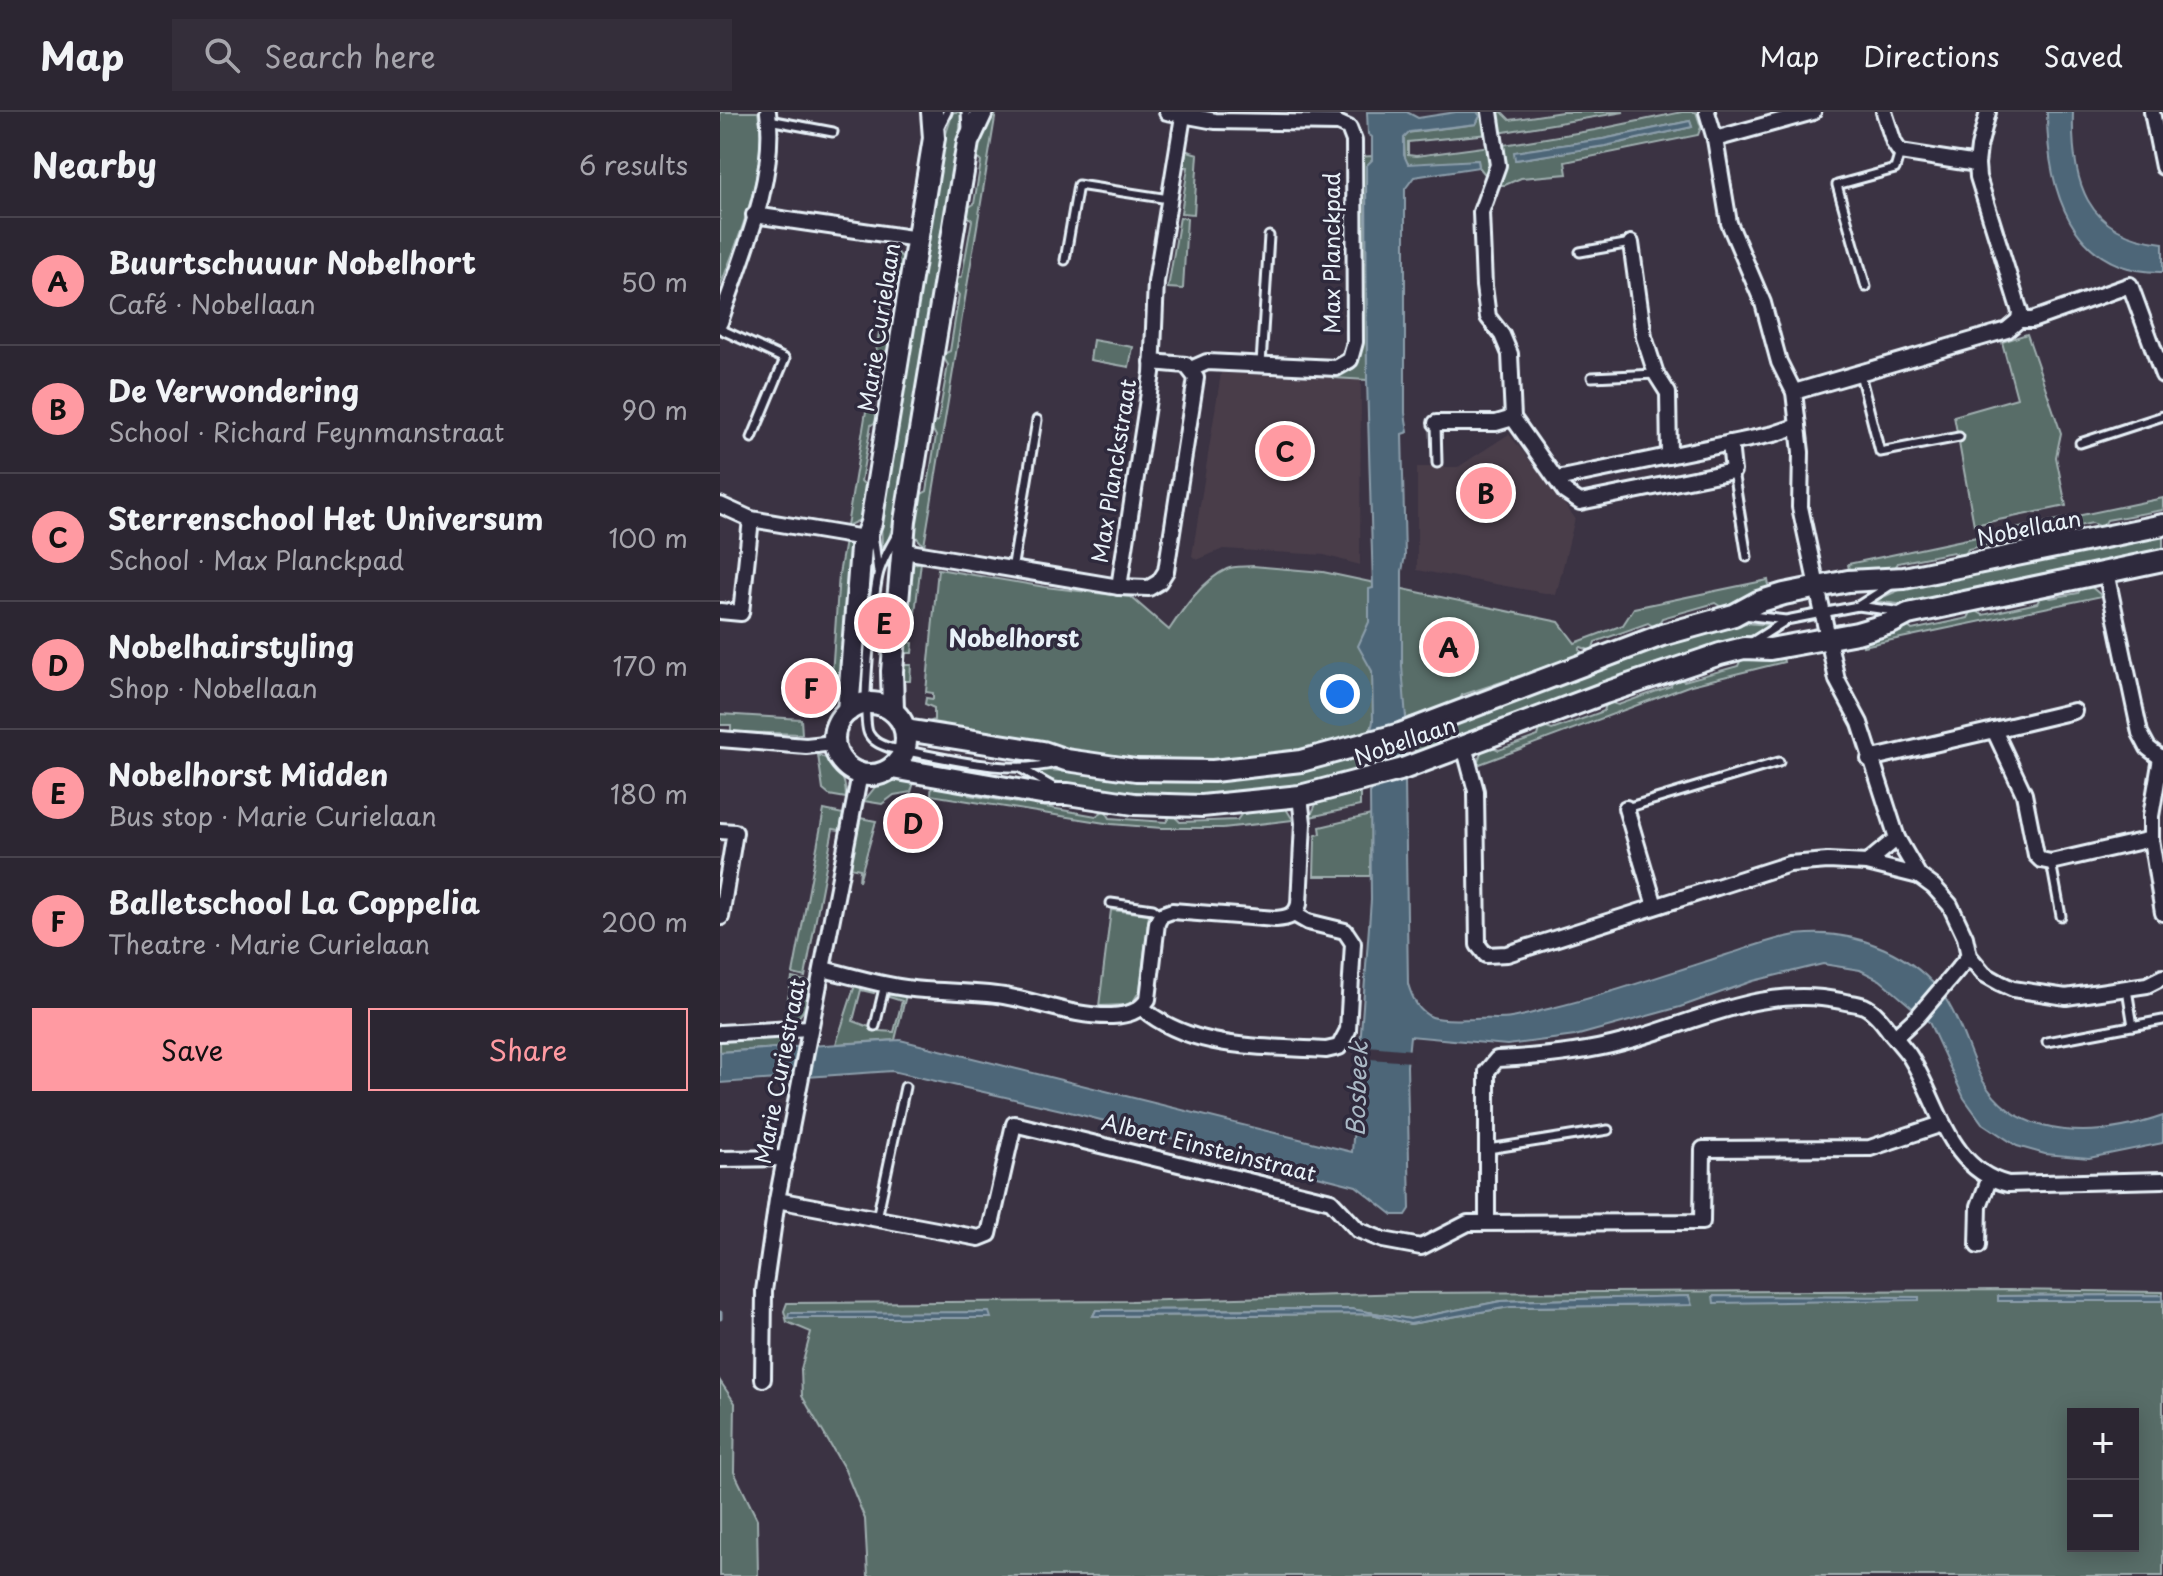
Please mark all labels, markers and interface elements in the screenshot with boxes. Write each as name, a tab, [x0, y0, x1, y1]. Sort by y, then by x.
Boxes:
search box	[172, 19, 732, 91]
text: Map	[40, 27, 124, 84]
icon: search	[200, 33, 244, 77]
text: Search here	[264, 33, 436, 78]
text: Map	[1760, 34, 1819, 77]
text: Directions	[1863, 34, 2000, 77]
text: Saved	[2044, 34, 2123, 77]
text: Nearby	[32, 138, 157, 190]
text: 6 results	[579, 145, 688, 184]
street label: Max Planckpad	[1314, 172, 1347, 334]
text: Buurtschuuur Nobelhort	[108, 239, 476, 284]
street label: Marie Curielaan	[848, 240, 907, 414]
text: A	[48, 262, 68, 301]
text: 50 m	[621, 262, 688, 301]
text: Café · Nobellaan	[108, 284, 316, 323]
text: De Verwondering	[108, 367, 359, 412]
street label: Max Planckstraat	[1082, 376, 1143, 565]
text: B	[49, 390, 67, 429]
text: 90 m	[621, 390, 688, 429]
text: School · Richard Feynmanstraat	[108, 412, 504, 451]
pin: C	[1259, 421, 1311, 481]
pin: B	[1460, 463, 1512, 523]
text: Sterrenschool Het Universum	[108, 495, 544, 540]
street label: Nobellaan	[1974, 500, 2084, 553]
text: C	[48, 518, 68, 557]
text: 100 m	[608, 518, 688, 557]
text: School · Max Planckpad	[108, 540, 404, 579]
pin: E	[858, 593, 910, 653]
pin: A	[1423, 617, 1475, 677]
district label: Nobelhorst	[948, 619, 1080, 655]
text: Nobelhairstyling	[108, 623, 354, 668]
text: D	[48, 646, 68, 685]
text: 170 m	[613, 646, 688, 685]
pin: F	[785, 658, 837, 718]
text: Shop · Nobellaan	[108, 668, 318, 707]
your location	[1320, 674, 1360, 714]
street label: Nobellaan	[1349, 707, 1460, 772]
text: Nobelhorst Midden	[108, 751, 388, 796]
text: E	[50, 774, 66, 813]
text: 180 m	[610, 774, 688, 813]
pin: D	[887, 793, 939, 853]
text: Bus stop · Marie Curielaan	[108, 796, 438, 835]
text: Balletschool La Coppelia	[108, 879, 480, 924]
text: F	[50, 902, 66, 941]
text: 200 m	[601, 902, 688, 941]
text: Theatre · Marie Curielaan	[108, 924, 431, 963]
street label: Marie Curiestraat	[744, 975, 813, 1166]
button: Save	[32, 1008, 352, 1091]
button: Share	[368, 1008, 688, 1091]
water label: Bosbeek	[1336, 1039, 1376, 1137]
street label: Albert Einsteinstraat	[1099, 1104, 1320, 1189]
map controls	[2067, 1408, 2139, 1552]
button: +	[2067, 1408, 2139, 1480]
button: −	[2067, 1480, 2139, 1552]

